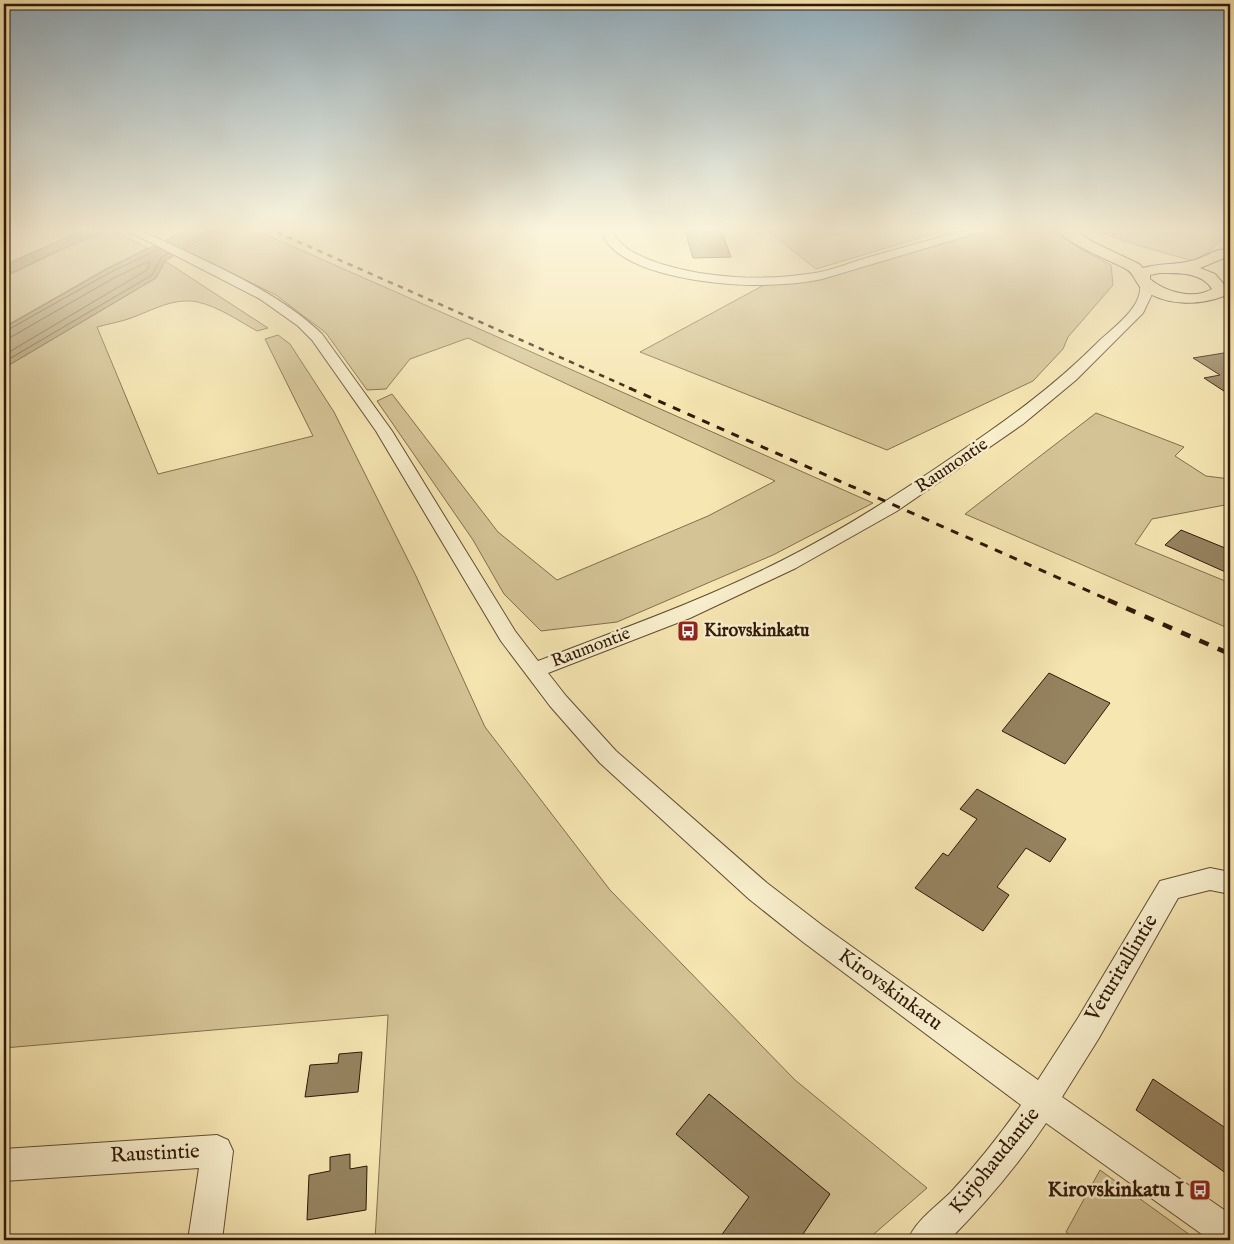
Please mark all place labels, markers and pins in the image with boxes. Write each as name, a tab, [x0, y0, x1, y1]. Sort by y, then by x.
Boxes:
bus stop icon: Kirovskinkatu	[676, 619, 700, 643]
place label: Kirovskinkatu	[704, 620, 810, 643]
place label: Kirovskinkatu I	[1048, 1177, 1184, 1204]
bus stop icon: Kirovskinkatu I	[1188, 1178, 1212, 1202]

